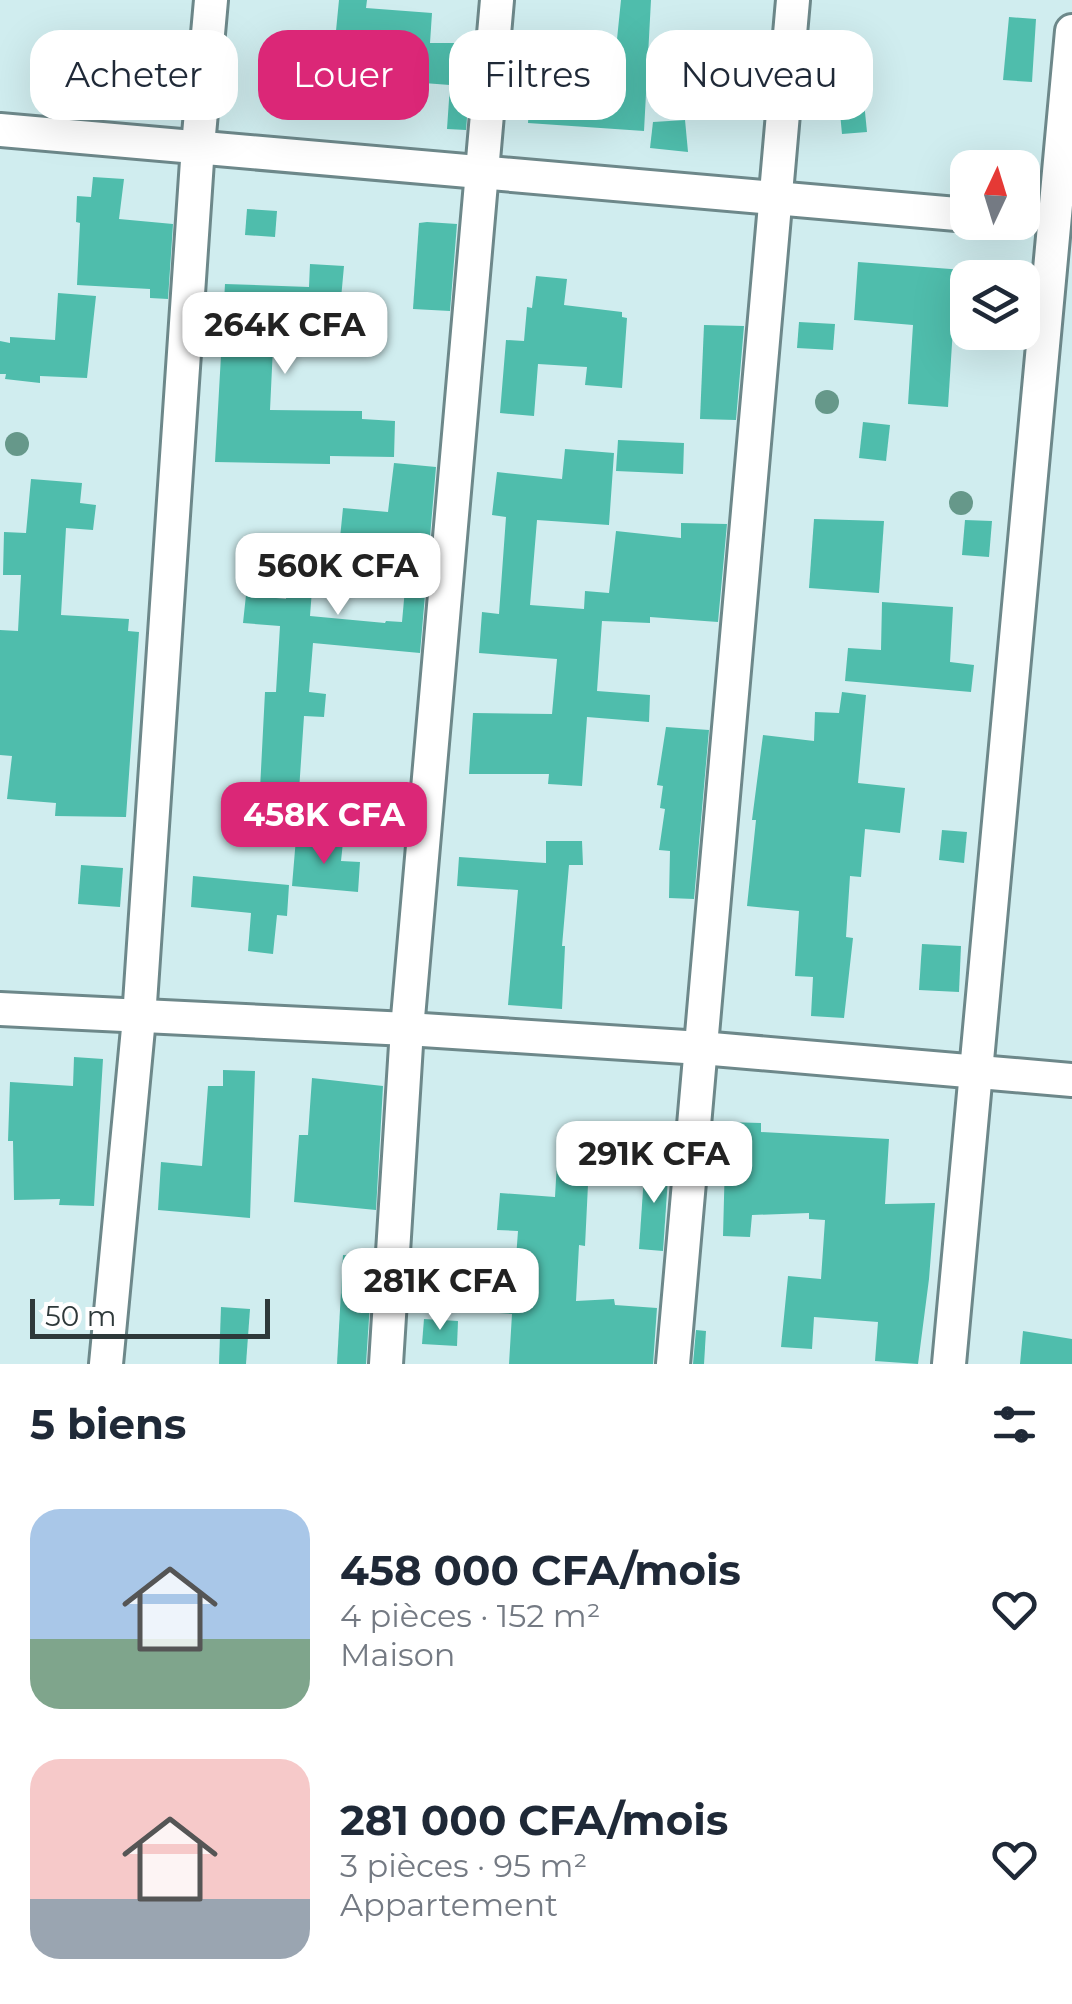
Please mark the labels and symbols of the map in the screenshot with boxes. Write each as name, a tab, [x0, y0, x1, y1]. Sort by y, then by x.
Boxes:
north arrow	[950, 150, 1040, 240]
pin: 264K CFA	[182, 292, 388, 377]
pin: 560K CFA	[235, 533, 441, 618]
pin: 458K CFA	[221, 782, 427, 867]
pin: 291K CFA	[551, 1121, 757, 1206]
pin: 281K CFA	[337, 1248, 543, 1333]
scale bar	[30, 1294, 270, 1338]

